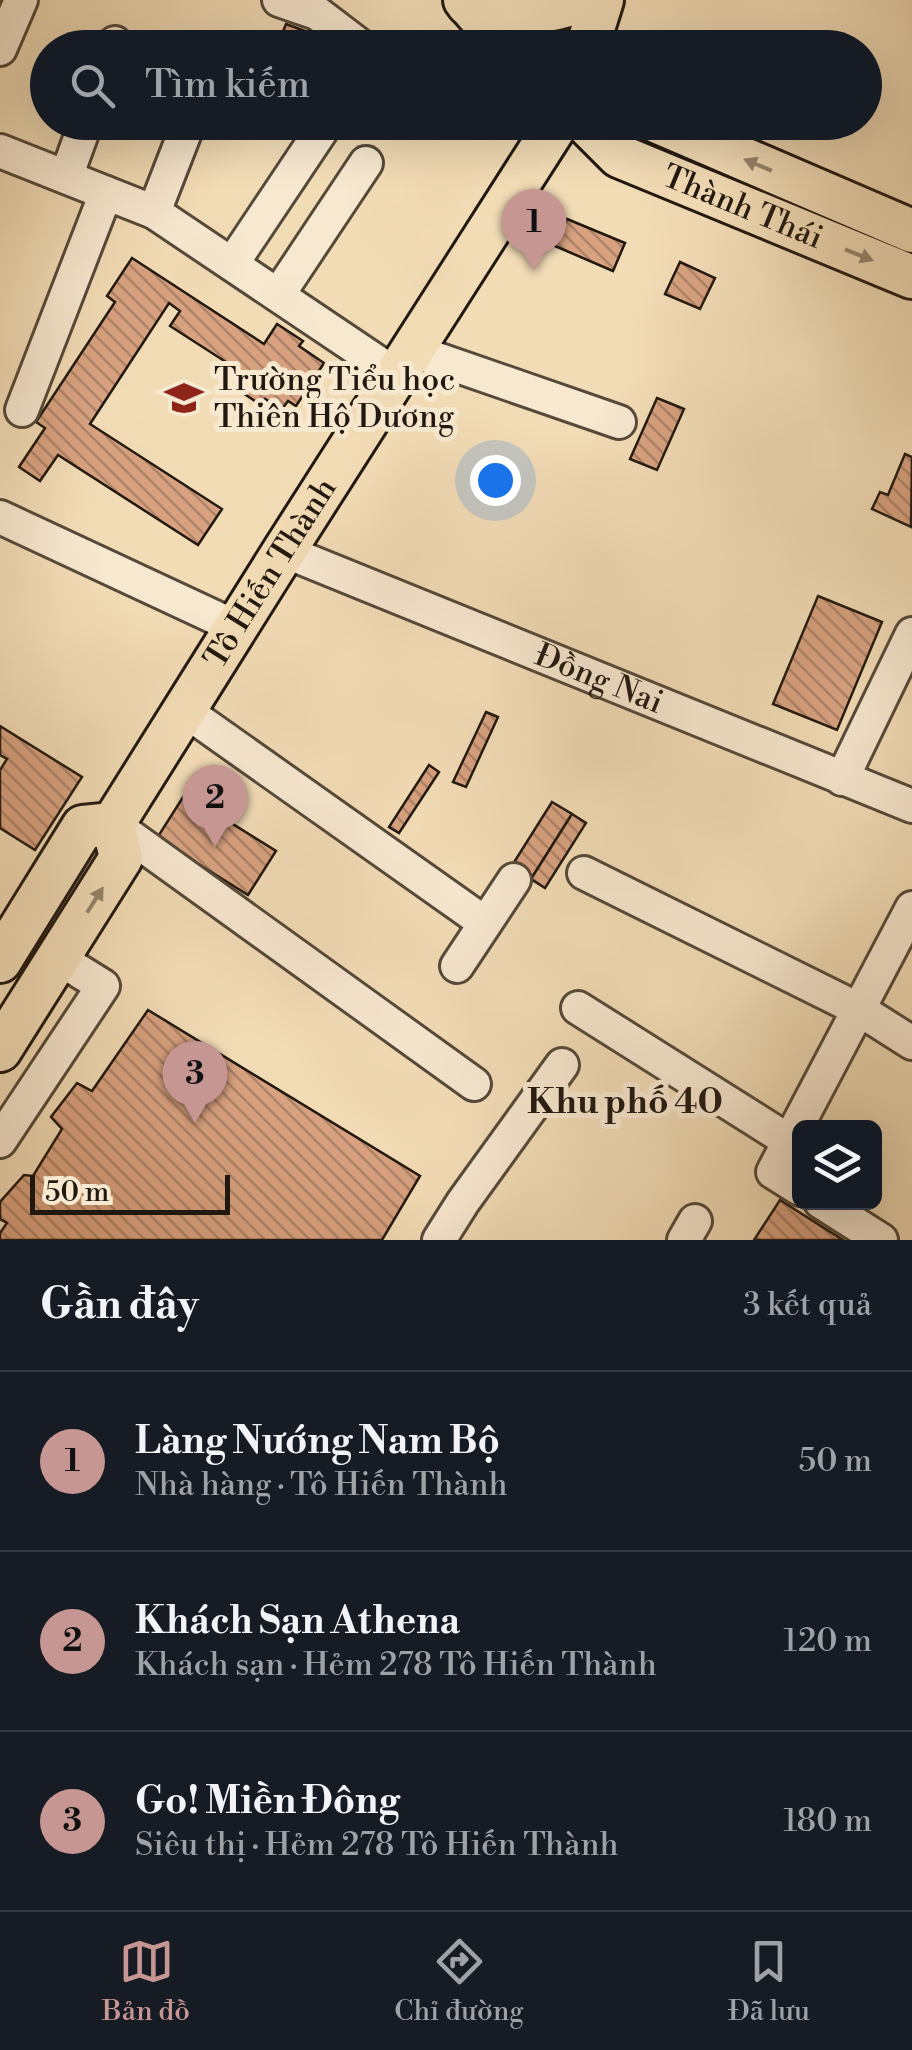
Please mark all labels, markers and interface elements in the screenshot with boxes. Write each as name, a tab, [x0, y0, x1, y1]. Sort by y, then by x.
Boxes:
search box	[30, 30, 882, 140]
icon: search	[65, 58, 120, 113]
text: Tìm kiếm	[145, 62, 310, 109]
street label: Thành Thái	[657, 156, 829, 258]
one-way arrow	[743, 157, 773, 173]
pin: 1	[502, 188, 566, 271]
one-way arrow	[844, 247, 874, 263]
place label: Trường Tiểu học Thiên Hộ Dương	[214, 360, 455, 437]
school or university icon: Trường Tiểu học Thiên Hộ Dương	[163, 377, 205, 419]
your location	[470, 455, 521, 506]
street label: Tô Hiến Thành	[195, 470, 345, 676]
street label: Đồng Nai	[529, 635, 669, 723]
pin: 2	[182, 764, 248, 847]
one-way arrow	[85, 886, 103, 913]
pin: 3	[162, 1040, 228, 1123]
district label: Khu phố 40	[527, 1081, 723, 1124]
map controls	[792, 1120, 882, 1210]
button: layers	[792, 1120, 882, 1210]
scale bar	[30, 1170, 230, 1214]
text: 50 m	[45, 1175, 109, 1210]
text: Gần đây	[40, 1279, 199, 1332]
text: 3 kết quả	[743, 1285, 872, 1325]
text: Làng Nướng Nam Bộ	[135, 1418, 500, 1465]
text: 1	[65, 1441, 80, 1481]
text: 50 m	[799, 1441, 872, 1481]
text: Nhà hàng · Tô Hiến Thành	[135, 1465, 508, 1505]
text: Khách Sạn Athena	[135, 1598, 460, 1645]
text: 2	[62, 1621, 83, 1661]
text: 120 m	[783, 1621, 872, 1661]
text: Khách sạn · Hẻm 278 Tô Hiến Thành	[135, 1645, 657, 1685]
text: Go! Miền Đông	[135, 1778, 400, 1825]
text: 3	[63, 1801, 82, 1841]
text: 180 m	[783, 1801, 872, 1841]
text: Siêu thị · Hẻm 278 Tô Hiến Thành	[135, 1825, 619, 1865]
tab: Bản đồ	[102, 1934, 190, 2029]
tab: Chỉ đường	[394, 1934, 524, 2029]
tab: Đã lưu	[728, 1934, 810, 2029]

